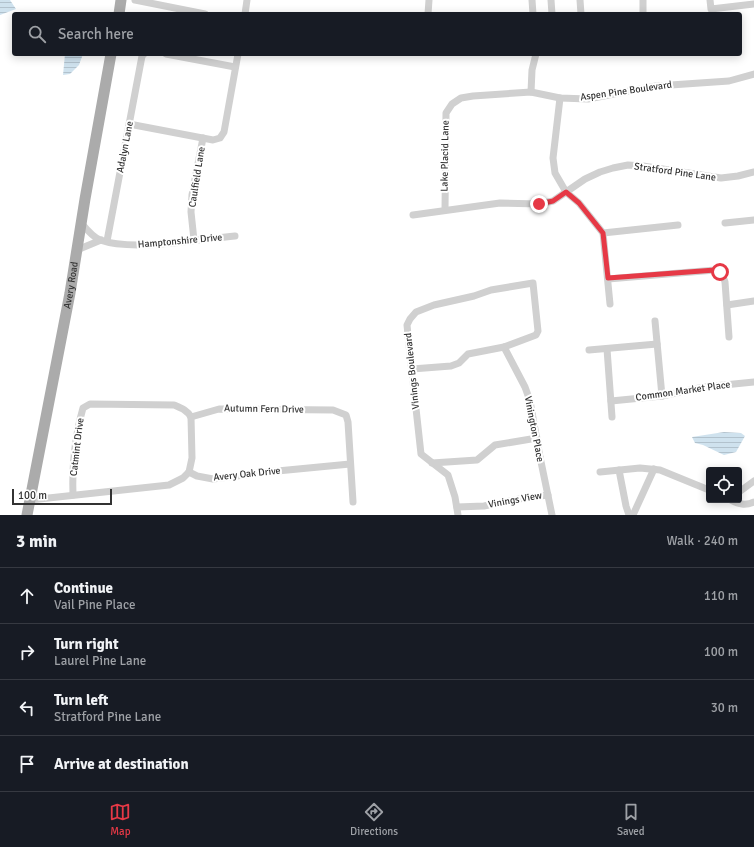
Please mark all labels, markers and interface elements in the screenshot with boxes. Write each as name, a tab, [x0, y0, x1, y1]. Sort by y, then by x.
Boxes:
search box	[12, 12, 742, 56]
icon: search	[26, 23, 48, 45]
text: Search here	[58, 25, 134, 43]
street label: Aspen Pine Boulevard	[579, 79, 673, 103]
street label: Adalyn Lane	[114, 120, 136, 174]
street label: Lake Placid Lane	[438, 120, 452, 192]
street label: Caulfield Lane	[186, 146, 208, 208]
street label: Stratford Pine Lane	[633, 160, 717, 184]
route end	[530, 195, 548, 213]
street label: Hamptonshire Drive	[137, 231, 223, 251]
street label: Avery Road	[61, 261, 81, 310]
route start	[711, 263, 729, 281]
street label: Vinings Boulevard	[402, 332, 422, 410]
street label: Common Market Place	[635, 378, 731, 404]
street label: Vinington Place	[522, 395, 546, 463]
street label: Autumn Fern Drive	[224, 402, 304, 416]
street label: Catmint Drive	[67, 417, 87, 477]
street label: Avery Oak Drive	[213, 465, 281, 483]
map controls	[706, 467, 742, 503]
button: locate	[706, 467, 742, 503]
scale bar	[12, 487, 112, 506]
text: 100 m	[18, 489, 47, 502]
street label: Vinings View	[487, 489, 544, 511]
text: 3 min	[16, 531, 57, 552]
text: Walk · 240 m	[667, 533, 738, 549]
text: Continue	[54, 579, 113, 597]
icon: ahead	[16, 585, 38, 607]
text: 110 m	[704, 588, 738, 604]
text: Vail Pine Place	[54, 597, 135, 613]
text: Turn right	[54, 635, 119, 653]
icon: right	[16, 641, 38, 663]
text: 100 m	[704, 644, 738, 660]
text: Laurel Pine Lane	[54, 653, 146, 669]
text: Turn left	[54, 691, 108, 709]
icon: left	[16, 697, 38, 719]
text: 30 m	[711, 700, 738, 716]
text: Stratford Pine Lane	[54, 709, 161, 725]
icon: arrive	[16, 753, 38, 775]
text: Arrive at destination	[54, 755, 189, 773]
tab: Map	[109, 801, 131, 838]
tab: Directions	[350, 801, 398, 838]
tab: Saved	[617, 801, 645, 838]

